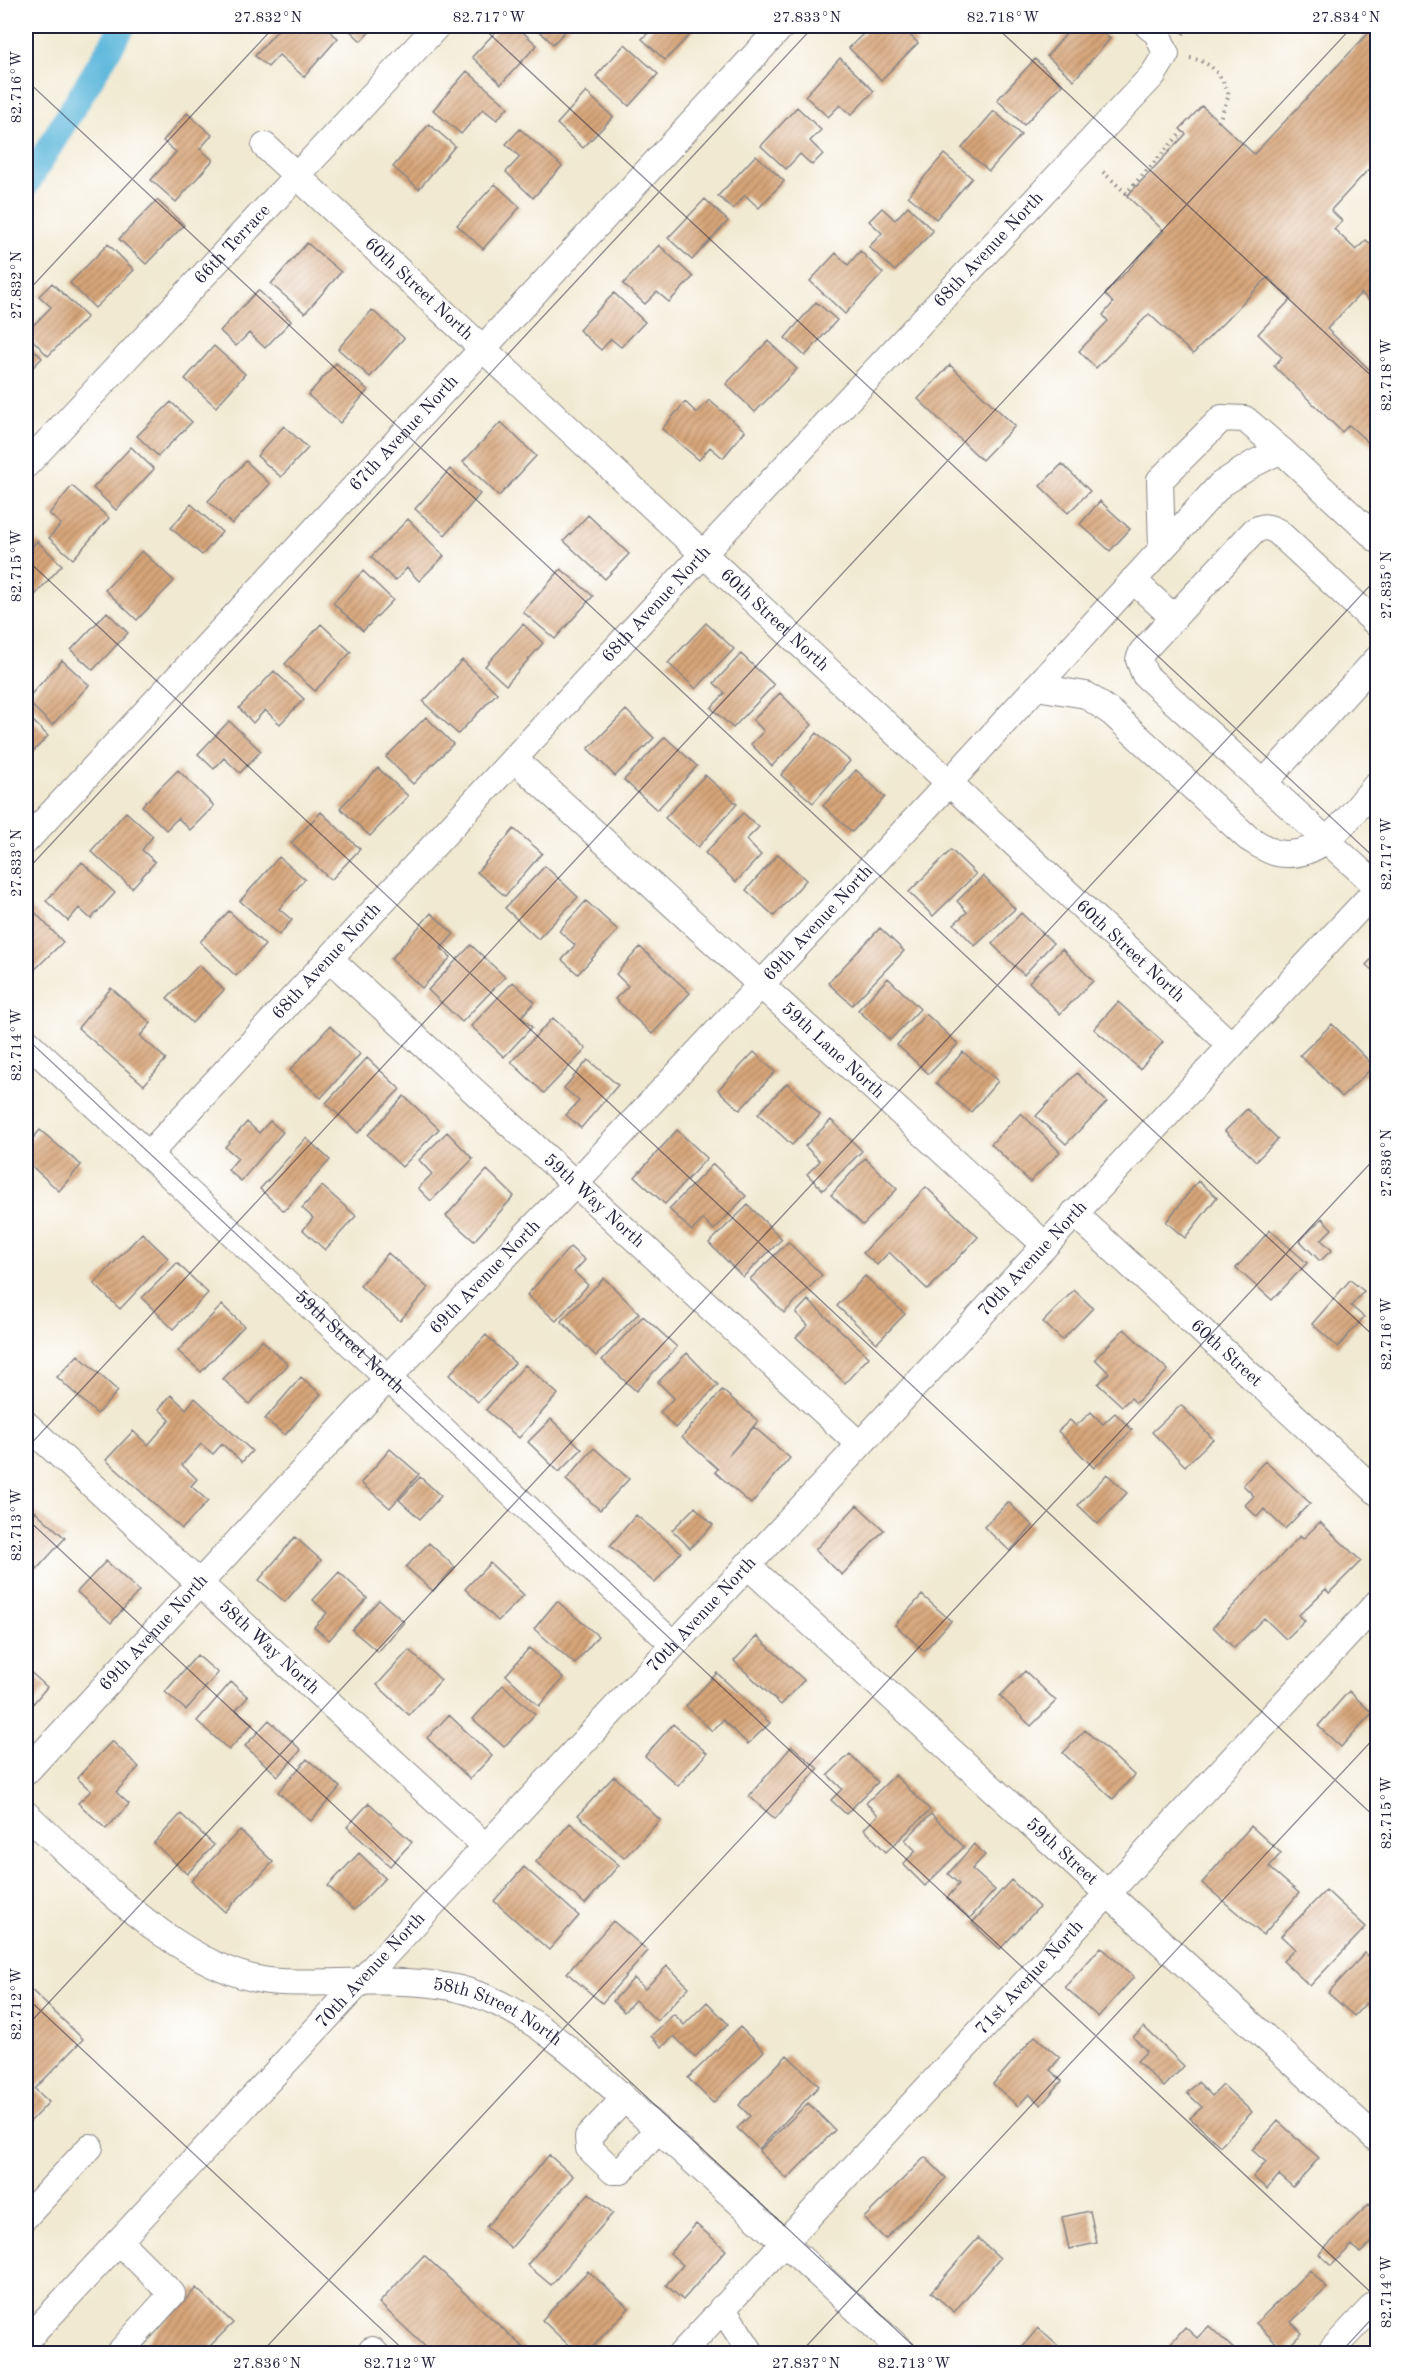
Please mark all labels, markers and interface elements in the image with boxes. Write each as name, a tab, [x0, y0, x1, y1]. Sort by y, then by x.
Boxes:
text: 27.832°N	[234, 11, 302, 26]
text: 82.717°W	[453, 11, 525, 26]
text: 27.833°N	[773, 11, 841, 26]
text: 82.718°W	[967, 11, 1039, 26]
text: 27.834°N	[1312, 11, 1380, 26]
text: 82.716°W	[10, 51, 25, 123]
street label: 68th Avenue North	[931, 189, 1047, 311]
street label: 66th Terrace	[191, 201, 274, 288]
street label: 60th Street North	[361, 234, 477, 344]
text: 27.832°N	[10, 251, 25, 319]
text: 82.718°W	[1380, 339, 1395, 411]
street label: 67th Avenue North	[346, 372, 462, 495]
text: 82.715°W	[10, 530, 25, 602]
street label: 68th Avenue North	[599, 543, 714, 666]
text: 27.835°N	[1380, 551, 1395, 619]
street label: 60th Street North	[717, 565, 832, 675]
text: 82.717°W	[1380, 818, 1395, 890]
text: 27.833°N	[10, 829, 25, 897]
street label: 69th Avenue North	[760, 862, 876, 984]
street label: 60th Street North	[1072, 897, 1188, 1006]
street label: 68th Avenue North	[269, 900, 385, 1023]
street label: 59th Lane North	[778, 999, 888, 1102]
text: 82.714°W	[10, 1009, 25, 1081]
text: 27.836°N	[1380, 1129, 1395, 1197]
street label: 59th Way North	[540, 1151, 648, 1251]
street label: 70th Avenue North	[975, 1198, 1091, 1320]
street label: 69th Avenue North	[426, 1217, 544, 1338]
street label: 59th Street North	[292, 1288, 407, 1397]
text: 82.716°W	[1380, 1298, 1395, 1370]
street label: 60th Street	[1187, 1316, 1265, 1390]
text: 82.713°W	[10, 1489, 25, 1561]
street label: 70th Avenue North	[644, 1553, 760, 1676]
street label: 69th Avenue North	[96, 1571, 212, 1694]
street label: 58th Way North	[215, 1597, 323, 1698]
text: 82.715°W	[1380, 1777, 1395, 1849]
street label: 59th Street	[1023, 1815, 1101, 1889]
street label: 70th Avenue North	[313, 1909, 429, 2032]
street label: 71st Avenue North	[973, 1917, 1087, 2038]
text: 82.712°W	[10, 1968, 25, 2040]
street label: 58th Street North	[432, 1975, 565, 2049]
text: 82.714°W	[1380, 2256, 1395, 2328]
text: 27.836°N	[233, 2357, 301, 2372]
text: 82.712°W	[364, 2357, 436, 2372]
text: 27.837°N	[772, 2357, 840, 2372]
text: 82.713°W	[878, 2357, 950, 2372]

